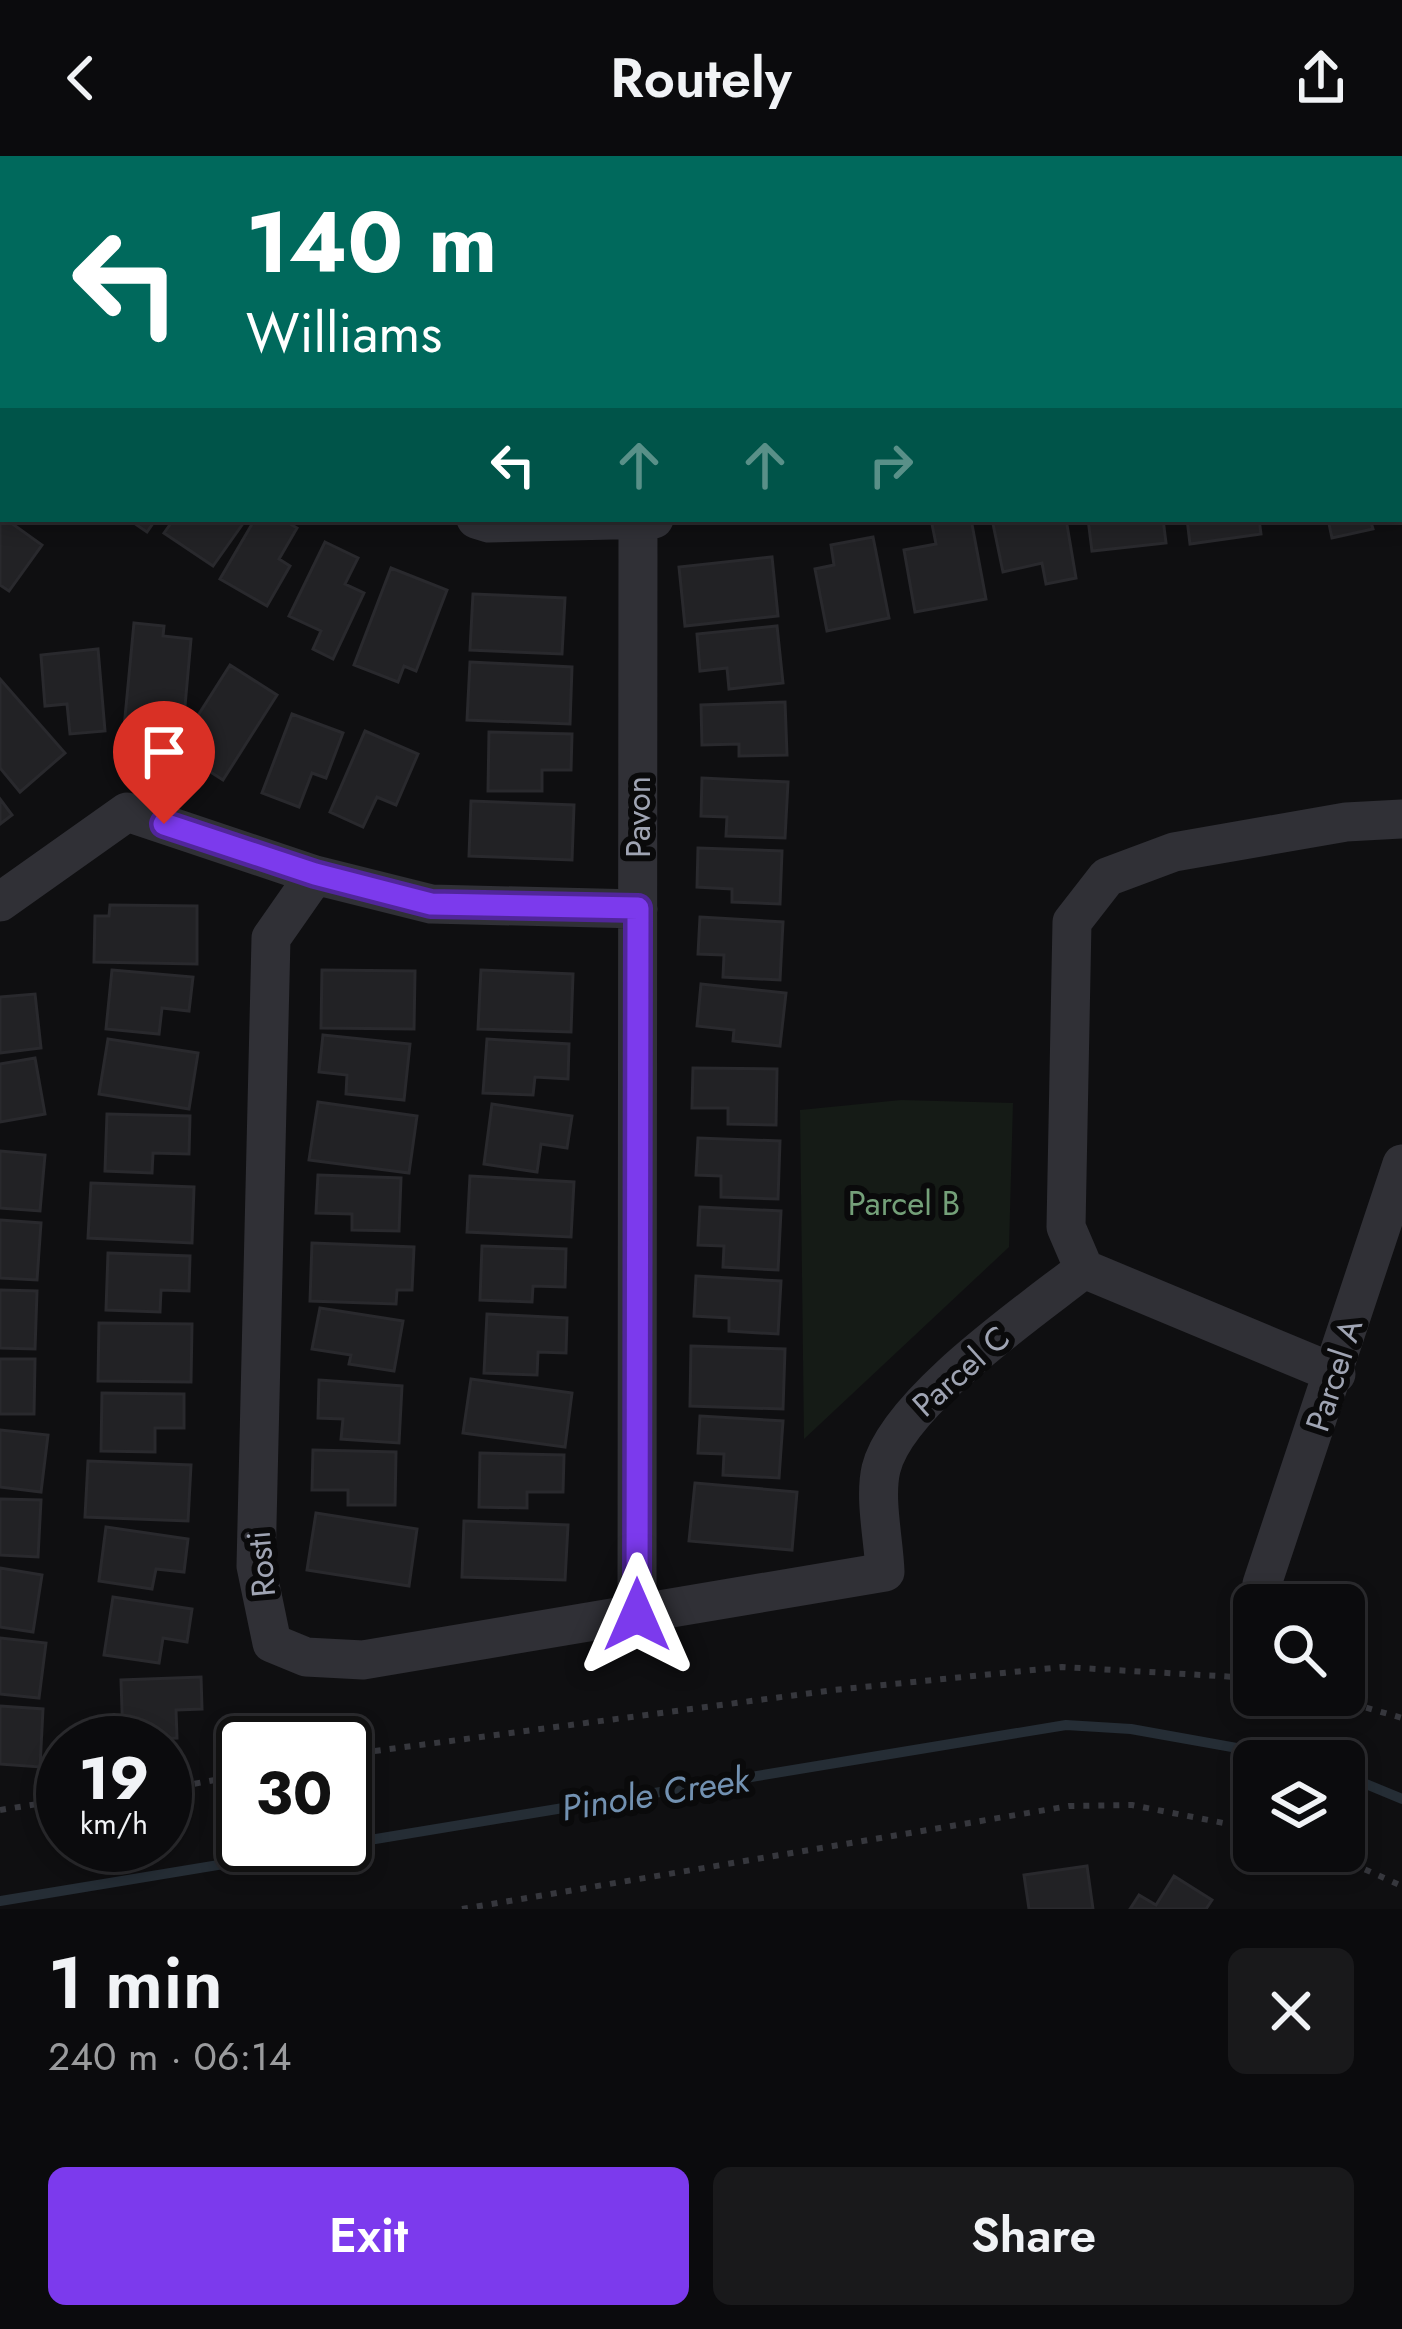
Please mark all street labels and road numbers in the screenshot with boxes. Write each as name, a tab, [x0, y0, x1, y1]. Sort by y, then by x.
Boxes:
street label: Pavon	[615, 776, 662, 858]
street label: Parcel A	[1294, 1312, 1374, 1437]
street label: Parcel C	[902, 1315, 1020, 1427]
street label: Rosti	[235, 1529, 287, 1599]

